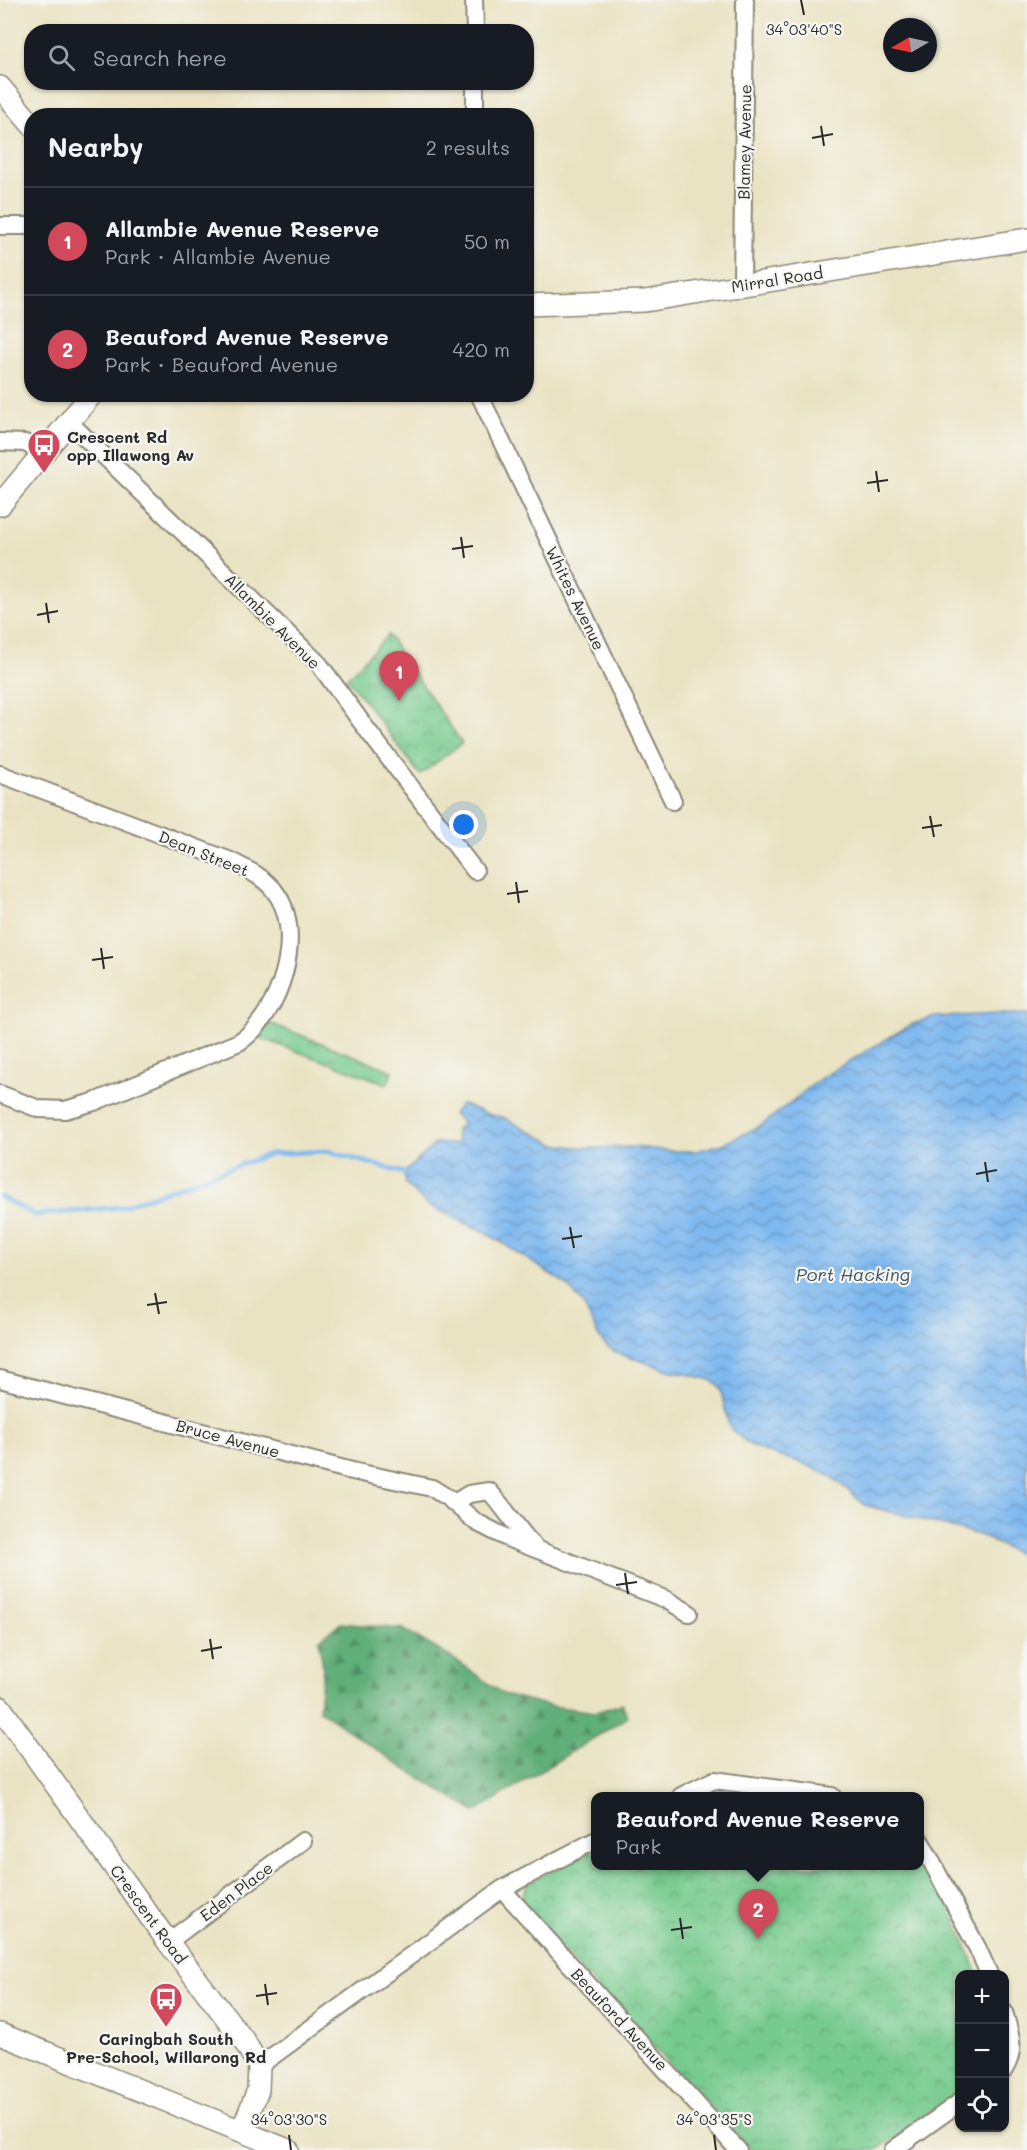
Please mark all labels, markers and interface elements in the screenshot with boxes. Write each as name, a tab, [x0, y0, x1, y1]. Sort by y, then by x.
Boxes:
north arrow	[883, 18, 937, 72]
text: 34°03'40"S	[766, 19, 842, 39]
search box	[24, 24, 534, 90]
icon: search	[45, 41, 78, 74]
text: Search here	[93, 43, 227, 72]
street label: Blamey Avenue	[732, 84, 756, 200]
text: Nearby	[48, 130, 143, 164]
text: 2 results	[426, 134, 510, 160]
text: Allambie Avenue Reserve	[105, 214, 379, 243]
text: 1	[63, 228, 72, 254]
text: 50 m	[464, 228, 510, 254]
text: Park · Allambie Avenue	[105, 243, 331, 269]
street label: Mirral Road	[730, 261, 824, 297]
text: Beauford Avenue Reserve	[105, 322, 389, 351]
text: 2	[62, 336, 73, 362]
text: 420 m	[452, 336, 510, 362]
text: Park · Beauford Avenue	[105, 351, 338, 377]
place label: Crescent Rd opp Illawong Av	[67, 426, 194, 465]
bus stop icon: Crescent Rd opp Illawong Av	[26, 427, 62, 474]
street label: Whites Avenue	[542, 543, 610, 653]
street label: Allambie Avenue	[221, 569, 325, 673]
pin: 1	[380, 652, 418, 701]
your location	[449, 810, 478, 839]
street label: Dean Street	[156, 825, 252, 881]
water label: Port Hacking	[796, 1262, 910, 1286]
street label: Bruce Avenue	[174, 1414, 282, 1462]
popup	[591, 1792, 924, 1870]
text: Beauford Avenue Reserve	[616, 1804, 899, 1833]
text: Park	[616, 1833, 661, 1859]
street label: Eden Place	[195, 1857, 277, 1925]
street label: Crescent Road	[106, 1860, 192, 1968]
pin: 2	[738, 1890, 777, 1939]
street label: Beauford Avenue	[567, 1963, 673, 2075]
map controls	[955, 1970, 1009, 2132]
button: +	[955, 1970, 1009, 2024]
bus stop icon: Caringbah South Pre-School, Willarong Rd	[148, 1981, 184, 2028]
button: −	[955, 2024, 1009, 2078]
place label: Caringbah South Pre-School, Willarong Rd	[66, 2028, 266, 2067]
button: locate	[955, 2078, 1009, 2132]
text: 34°03'30"S	[251, 2109, 327, 2129]
text: 34°03'35"S	[676, 2109, 752, 2129]

